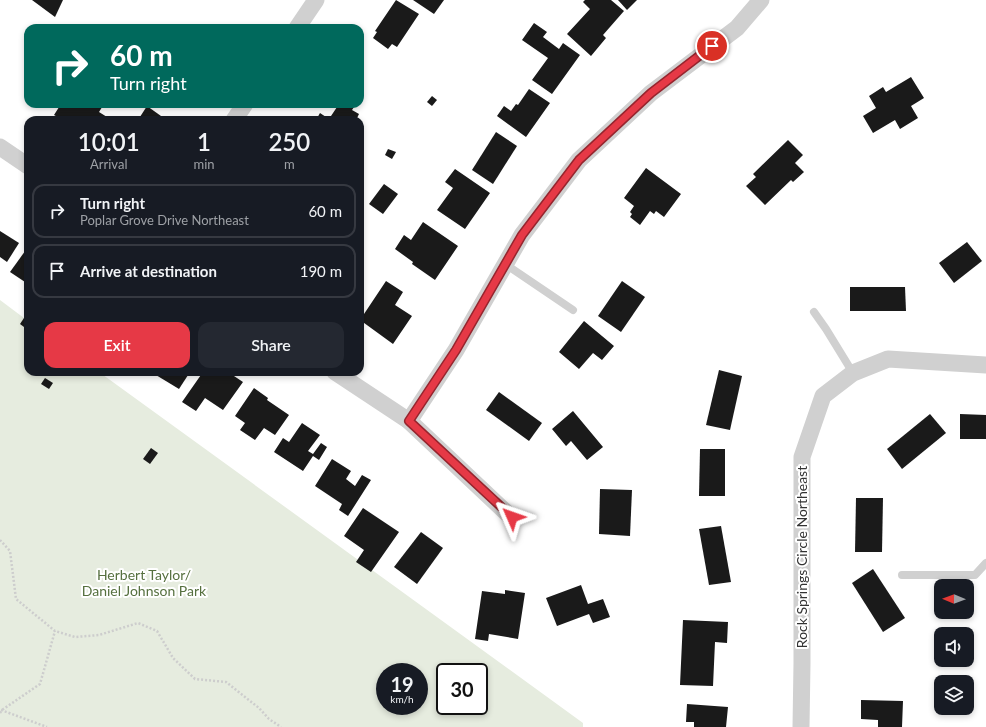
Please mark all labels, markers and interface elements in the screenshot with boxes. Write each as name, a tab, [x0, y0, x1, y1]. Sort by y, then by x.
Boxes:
pin	[695, 29, 729, 63]
icon: arrive	[701, 35, 723, 57]
text: 60 m	[110, 38, 173, 72]
icon: right	[44, 40, 96, 92]
text: Turn right	[110, 72, 187, 94]
text: 10:01	[78, 127, 140, 156]
text: 1	[197, 127, 211, 156]
text: 250	[268, 127, 310, 156]
text: Arrival	[90, 156, 127, 172]
text: min	[193, 156, 215, 172]
text: m	[284, 156, 295, 172]
text: Turn right	[80, 194, 145, 212]
icon: right	[46, 200, 68, 222]
text: 60 m	[308, 202, 342, 220]
text: Poplar Grove Drive Northeast	[80, 212, 249, 228]
icon: arrive	[46, 260, 68, 282]
text: Arrive at destination	[80, 262, 217, 280]
text: 190 m	[300, 262, 342, 280]
button: Exit	[44, 322, 190, 368]
button: Share	[198, 322, 344, 368]
street label: Rock Springs Circle Northeast	[793, 466, 810, 648]
position arrow	[491, 496, 533, 538]
park label: Herbert Taylor/ Daniel Johnson Park	[82, 566, 207, 599]
north arrow	[934, 579, 974, 619]
map controls	[934, 579, 974, 715]
button: sound	[934, 627, 974, 667]
speed limit sign: 30	[436, 663, 488, 715]
text: 19	[390, 672, 414, 696]
button: layers	[934, 675, 974, 715]
text: km/h	[390, 693, 414, 705]

